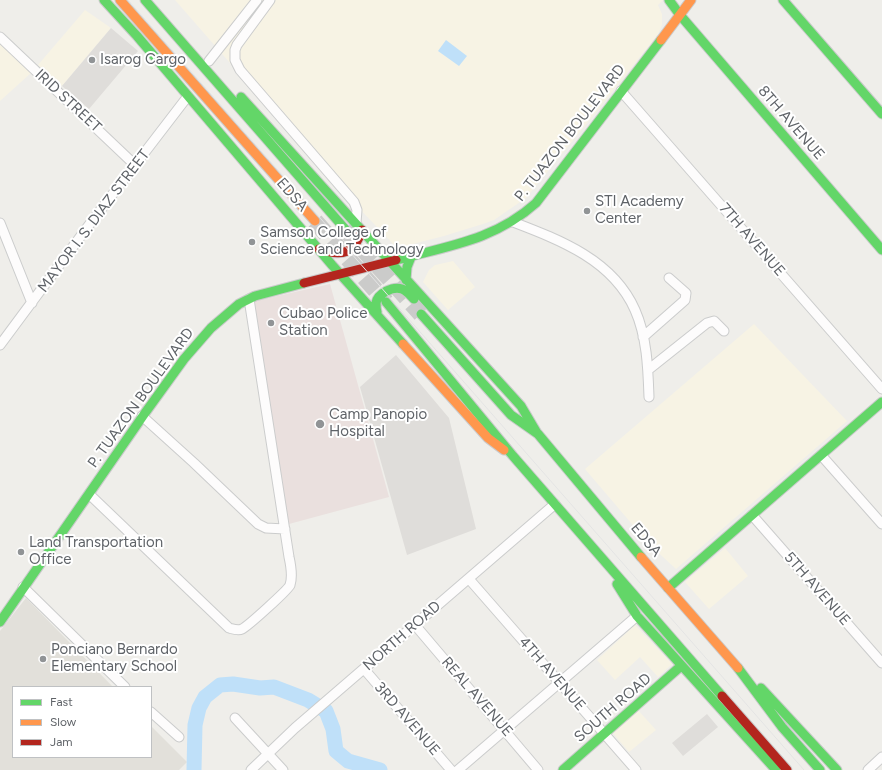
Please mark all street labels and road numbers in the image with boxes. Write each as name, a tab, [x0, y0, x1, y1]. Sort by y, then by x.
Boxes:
street label: P. TUAZON BOULEVARD	[511, 61, 629, 205]
street label: IRID STREET	[31, 66, 105, 136]
street label: 8TH AVENUE	[754, 82, 828, 164]
street label: MAYOR I. S. DIAZ STREET	[34, 146, 154, 296]
street label: EDSA	[273, 175, 311, 215]
street label: 7TH AVENUE	[715, 200, 789, 280]
street label: P. TUAZON BOULEVARD	[84, 324, 198, 472]
street label: EDSA	[627, 519, 665, 561]
street label: 5TH AVENUE	[780, 548, 854, 630]
street label: NORTH ROAD	[359, 597, 445, 675]
street label: 4TH AVENUE	[515, 633, 589, 715]
street label: REAL AVENUE	[437, 653, 517, 741]
street label: SOUTH ROAD	[571, 670, 655, 746]
street label: 3RD AVENUE	[370, 679, 444, 759]

